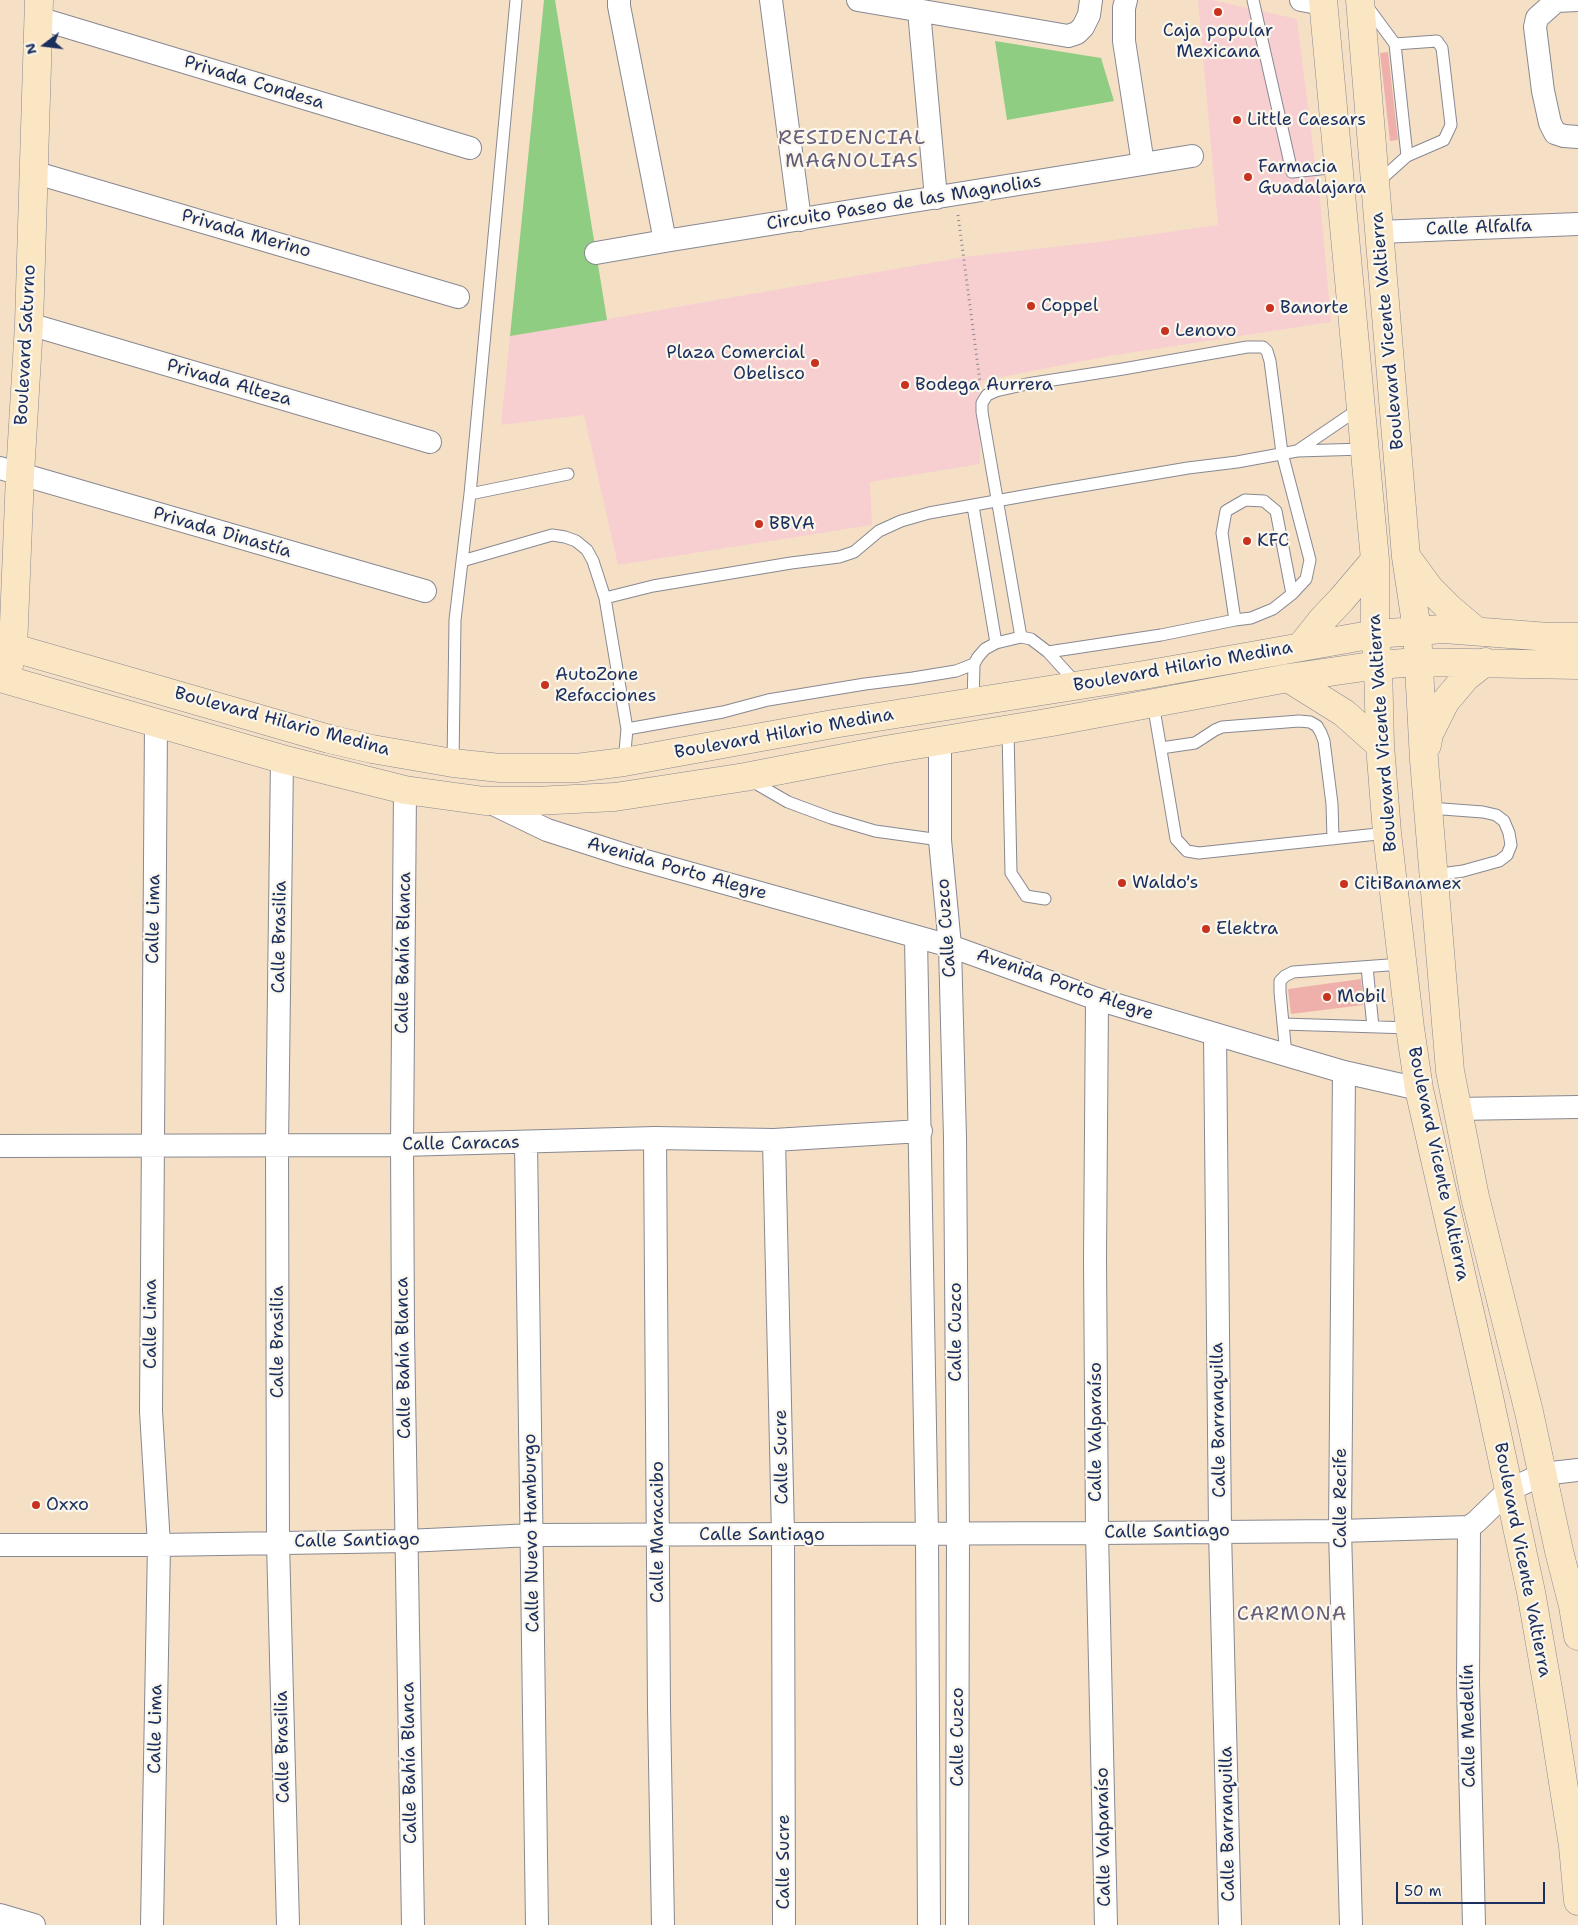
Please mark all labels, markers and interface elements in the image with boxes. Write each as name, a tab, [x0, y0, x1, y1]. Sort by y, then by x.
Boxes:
marker: Caja popular Mexicana	[1212, 6, 1224, 18]
north arrow	[20, 20, 70, 70]
place label: Caja popular Mexicana	[1163, 20, 1273, 62]
text: N	[20, 41, 41, 57]
street label: Privada Condesa	[181, 51, 327, 115]
place label: Little Caesars	[1247, 109, 1366, 131]
marker: Little Caesars	[1231, 114, 1243, 126]
district label: RESIDENCIAL MAGNOLIAS	[777, 127, 927, 174]
place label: Farmacia Guadalajara	[1258, 156, 1366, 198]
street label: Circuito Paseo de las Magnolias	[765, 171, 1043, 235]
marker: Farmacia Guadalajara	[1242, 171, 1254, 183]
street label: Privada Merino	[179, 205, 313, 263]
street label: Boulevard Vicente Valtierra	[1367, 211, 1409, 451]
street label: Calle Alfalfa	[1426, 215, 1532, 241]
street label: Boulevard Saturno	[11, 264, 41, 426]
place label: Coppel	[1041, 295, 1098, 317]
place label: Banorte	[1280, 297, 1349, 319]
marker: Coppel	[1025, 300, 1037, 312]
marker: Banorte	[1264, 302, 1276, 314]
place label: Lenovo	[1175, 320, 1236, 342]
marker: Lenovo	[1159, 325, 1171, 337]
place label: Plaza Comercial Obelisco	[666, 342, 805, 384]
street label: Privada Alteza	[164, 355, 294, 411]
marker: Plaza Comercial Obelisco	[809, 357, 821, 369]
place label: Bodega Aurrera	[915, 374, 1053, 396]
marker: Bodega Aurrera	[899, 379, 911, 391]
street label: Privada Dinastía	[150, 503, 294, 563]
place label: BBVA	[769, 513, 815, 535]
marker: BBVA	[753, 518, 765, 530]
place label: KFC	[1257, 530, 1289, 552]
marker: KFC	[1241, 535, 1253, 547]
street label: Boulevard Vicente Valtierra	[1364, 613, 1402, 853]
street label: Boulevard Hilario Medina	[1072, 637, 1294, 697]
place label: AutoZone Refacciones	[555, 664, 656, 706]
marker: AutoZone Refacciones	[539, 679, 551, 691]
street label: Boulevard Hilario Medina	[172, 683, 392, 761]
street label: Boulevard Hilario Medina	[673, 704, 895, 764]
street label: Avenida Porto Alegre	[585, 833, 769, 905]
street label: Calle Bahía Blanca	[392, 872, 416, 1034]
place label: Waldo's	[1132, 872, 1198, 894]
place label: CitiBanamex	[1354, 873, 1461, 895]
street label: Calle Lima	[142, 874, 166, 964]
marker: Waldo's	[1116, 877, 1128, 889]
street label: Calle Cuzco	[933, 878, 961, 978]
marker: CitiBanamex	[1338, 878, 1350, 890]
street label: Calle Brasilia	[268, 880, 292, 994]
place label: Elektra	[1216, 918, 1278, 940]
marker: Elektra	[1200, 923, 1212, 935]
street label: Avenida Porto Alegre	[973, 944, 1157, 1026]
place label: Mobil	[1337, 986, 1386, 1008]
marker: Mobil	[1321, 991, 1333, 1003]
street label: Boulevard Vicente Valtierra	[1403, 1045, 1473, 1283]
street label: Calle Caracas	[402, 1132, 520, 1156]
street label: Calle Bahía Blanca	[392, 1277, 416, 1439]
street label: Calle Lima	[140, 1279, 162, 1369]
street label: Calle Cuzco	[945, 1282, 967, 1382]
street label: Calle Brasilia	[267, 1286, 289, 1398]
street label: Calle Barranquilla	[1207, 1342, 1231, 1498]
street label: Calle Valparaíso	[1085, 1362, 1107, 1502]
street label: Calle Sucre	[770, 1409, 794, 1505]
street label: Calle Nuevo Hamburgo	[519, 1433, 545, 1633]
street label: Boulevard Vicente Valtierra	[1489, 1441, 1555, 1679]
street label: Calle Recife	[1330, 1448, 1352, 1548]
street label: Calle Maracaibo	[647, 1461, 669, 1603]
place label: Oxxo	[46, 1494, 89, 1516]
marker: Oxxo	[30, 1499, 42, 1511]
street label: Calle Santiago	[1104, 1520, 1230, 1544]
street label: Calle Santiago	[699, 1524, 825, 1546]
street label: Calle Santiago	[294, 1529, 420, 1553]
district label: CARMONA	[1236, 1603, 1348, 1627]
street label: Calle Medellín	[1457, 1664, 1481, 1788]
street label: Calle Bahía Blanca	[398, 1682, 422, 1844]
street label: Calle Lima	[144, 1684, 168, 1774]
street label: Calle Cuzco	[947, 1687, 969, 1787]
street label: Calle Brasilia	[271, 1690, 295, 1804]
street label: Calle Barranquilla	[1216, 1746, 1240, 1902]
street label: Calle Valparaíso	[1092, 1767, 1116, 1907]
street label: Calle Sucre	[773, 1814, 795, 1910]
scale bar	[1398, 1872, 1547, 1904]
text: 50 m	[1404, 1881, 1442, 1901]

